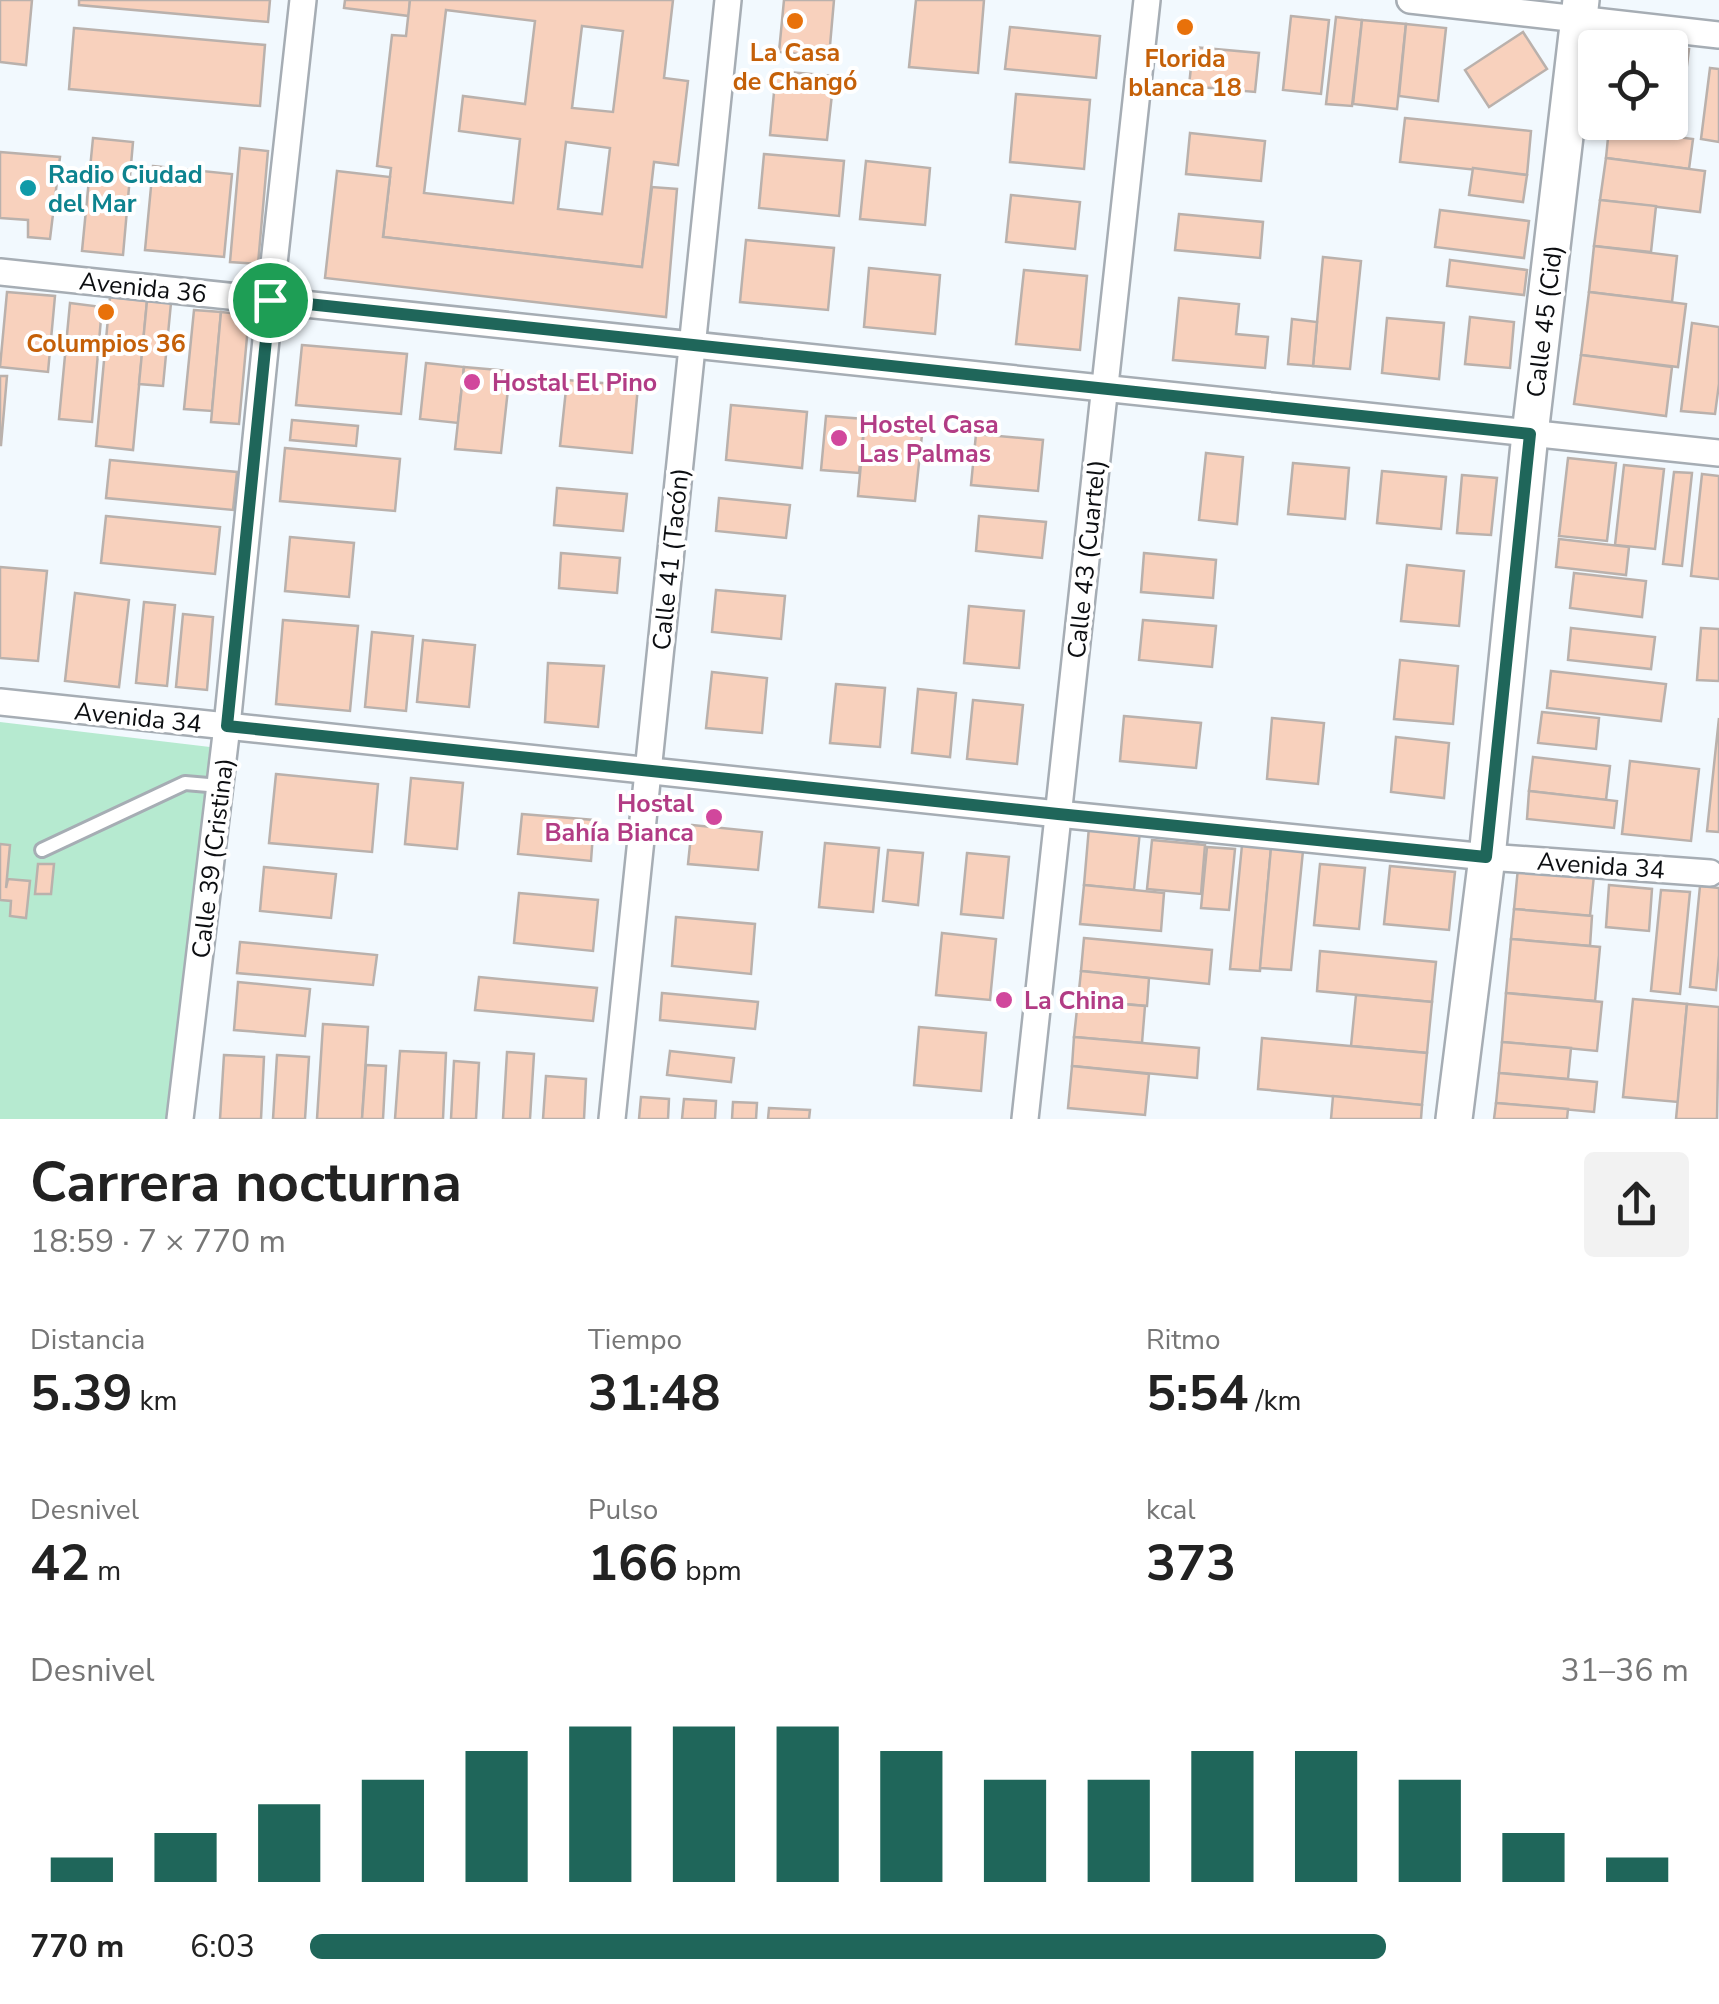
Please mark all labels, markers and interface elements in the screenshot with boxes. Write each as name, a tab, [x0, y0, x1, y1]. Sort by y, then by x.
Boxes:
marker: La Casa de Changó	[784, 10, 806, 32]
marker: Florida blanca 18	[1174, 16, 1196, 38]
map controls	[1578, 30, 1688, 140]
button: locate	[1578, 30, 1688, 140]
place label: La Casa de Changó	[733, 36, 857, 99]
place label: Florida blanca 18	[1128, 42, 1242, 105]
place label: Radio Ciudad del Mar	[48, 158, 203, 221]
marker: Radio Ciudad del Mar	[17, 177, 39, 199]
street label: Calle 45 (Cid)	[1519, 243, 1571, 399]
pin	[228, 258, 313, 343]
street label: Avenida 36	[78, 264, 208, 312]
icon: arrive	[243, 273, 298, 328]
marker: Columpios 36	[95, 301, 117, 323]
place label: Columpios 36	[26, 327, 186, 361]
place label: Hostal El Pino	[492, 366, 657, 400]
marker: Hostal El Pino	[461, 371, 483, 393]
place label: Hostel Casa Las Palmas	[859, 408, 999, 471]
marker: Hostel Casa Las Palmas	[828, 427, 850, 449]
street label: Calle 43 (Cuartel)	[1060, 458, 1114, 660]
street label: Calle 41 (Tacón)	[645, 466, 697, 652]
street label: Avenida 34	[73, 694, 203, 742]
street label: Calle 39 (Cristina)	[184, 756, 242, 960]
place label: Hostal Bahía Bianca	[544, 787, 694, 850]
marker: Hostal Bahía Bianca	[703, 806, 725, 828]
street label: Avenida 34	[1536, 845, 1666, 887]
place label: La China	[1024, 984, 1125, 1018]
marker: La China	[993, 989, 1015, 1011]
text: Carrera nocturna	[30, 1145, 462, 1220]
button: share	[1584, 1152, 1689, 1257]
text: 18:59 · 7 × 770 m	[30, 1220, 286, 1263]
text: Distancia	[30, 1321, 145, 1359]
text: Tiempo	[588, 1321, 682, 1359]
text: Ritmo	[1146, 1321, 1221, 1359]
text: 5.39	[30, 1359, 132, 1428]
text: 31:48	[588, 1359, 720, 1428]
text: 5:54	[1146, 1359, 1248, 1428]
text: km	[132, 1382, 178, 1420]
text: /km	[1248, 1382, 1301, 1420]
text: Desnivel	[30, 1491, 139, 1529]
text: Pulso	[588, 1491, 658, 1529]
text: kcal	[1146, 1491, 1196, 1529]
text: 42	[30, 1529, 90, 1598]
text: 166	[588, 1529, 678, 1598]
text: 373	[1146, 1529, 1236, 1598]
text: m	[90, 1552, 121, 1590]
text: bpm	[678, 1552, 742, 1590]
text: Desnivel	[30, 1649, 155, 1692]
text: 31–36 m	[1561, 1649, 1689, 1692]
text: 770 m	[30, 1925, 124, 1968]
text: 6:03	[190, 1925, 255, 1968]

